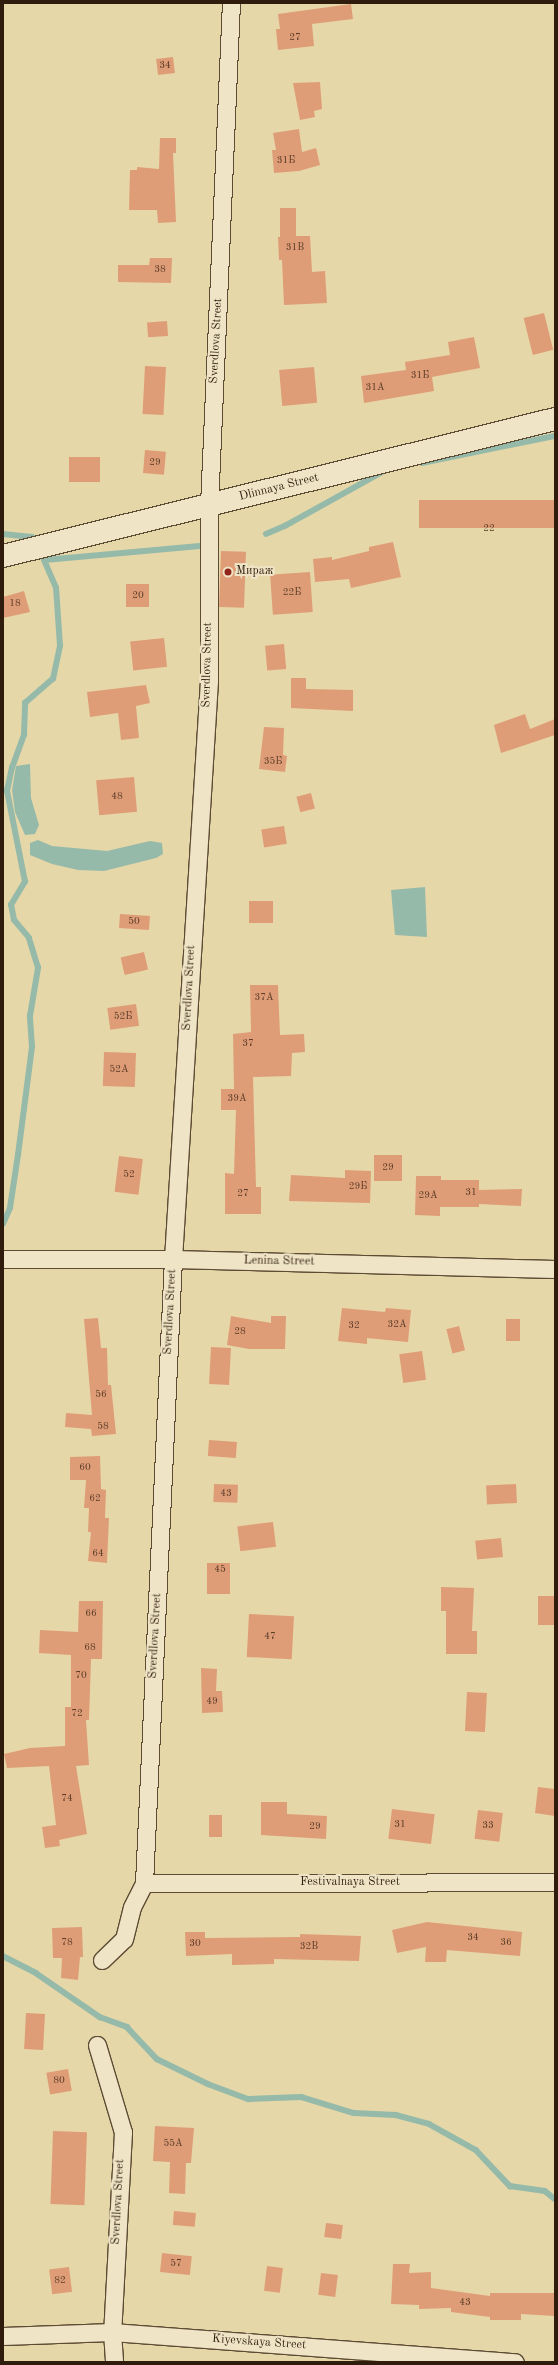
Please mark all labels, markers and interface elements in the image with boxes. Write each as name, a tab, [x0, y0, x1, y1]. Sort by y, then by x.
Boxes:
house number: 27	[289, 32, 301, 44]
house number: 34	[159, 60, 171, 72]
house number: 31Б	[277, 155, 295, 167]
house number: 31В	[286, 242, 304, 254]
house number: 38	[154, 264, 166, 276]
street label: Sverdlova Street	[208, 298, 226, 384]
house number: 31Б	[411, 370, 429, 382]
house number: 31А	[365, 382, 385, 394]
house number: 29	[149, 457, 161, 469]
street label: Dlinnaya Street	[238, 471, 320, 505]
house number: 22	[483, 523, 495, 535]
place label: Мираж	[236, 565, 273, 579]
marker: Мираж	[223, 567, 233, 577]
house number: 22Б	[283, 587, 301, 599]
house number: 20	[132, 590, 144, 602]
house number: 18	[9, 598, 21, 610]
street label: Sverdlova Street	[200, 622, 216, 708]
house number: 35Б	[264, 756, 282, 768]
house number: 48	[111, 791, 123, 803]
house number: 50	[128, 916, 140, 928]
street label: Sverdlova Street	[181, 945, 199, 1031]
house number: 37А	[254, 992, 274, 1004]
house number: 52Б	[114, 1011, 132, 1023]
house number: 37	[242, 1038, 254, 1050]
house number: 52А	[109, 1064, 129, 1076]
house number: 39А	[227, 1093, 247, 1105]
house number: 29	[382, 1162, 394, 1174]
house number: 52	[123, 1169, 135, 1181]
house number: 29Б	[349, 1181, 367, 1193]
house number: 31	[465, 1187, 477, 1199]
house number: 27	[237, 1188, 249, 1200]
house number: 29А	[418, 1190, 438, 1202]
street label: Lenina Street	[243, 1254, 315, 1270]
street label: Sverdlova Street	[162, 1269, 180, 1355]
house number: 32А	[387, 1319, 407, 1331]
house number: 32	[348, 1320, 360, 1332]
house number: 28	[234, 1326, 246, 1338]
house number: 56	[95, 1389, 107, 1401]
house number: 58	[97, 1421, 109, 1433]
house number: 60	[79, 1462, 91, 1474]
house number: 43	[220, 1488, 232, 1500]
house number: 62	[89, 1493, 101, 1505]
house number: 64	[92, 1548, 104, 1560]
house number: 45	[214, 1564, 226, 1576]
street label: Sverdlova Street	[147, 1593, 165, 1679]
house number: 66	[85, 1608, 97, 1620]
house number: 47	[264, 1631, 276, 1643]
house number: 68	[84, 1642, 96, 1654]
house number: 70	[75, 1670, 87, 1682]
house number: 49	[206, 1696, 218, 1708]
house number: 72	[71, 1708, 83, 1720]
house number: 74	[61, 1793, 73, 1805]
house number: 31	[394, 1819, 406, 1831]
house number: 33	[482, 1820, 494, 1832]
house number: 29	[309, 1821, 321, 1833]
street label: Festivalnaya Street	[300, 1876, 400, 1890]
house number: 34	[467, 1932, 479, 1944]
house number: 78	[61, 1937, 73, 1949]
house number: 36	[500, 1937, 512, 1949]
house number: 30	[189, 1938, 201, 1950]
house number: 32В	[300, 1941, 318, 1953]
house number: 80	[53, 2075, 65, 2087]
house number: 55А	[163, 2138, 183, 2150]
street label: Sverdlova Street	[110, 2159, 128, 2245]
house number: 57	[170, 2258, 182, 2270]
house number: 82	[54, 2275, 66, 2287]
house number: 43	[459, 2297, 471, 2309]
street label: Kiyevskaya Street	[212, 2333, 306, 2353]

